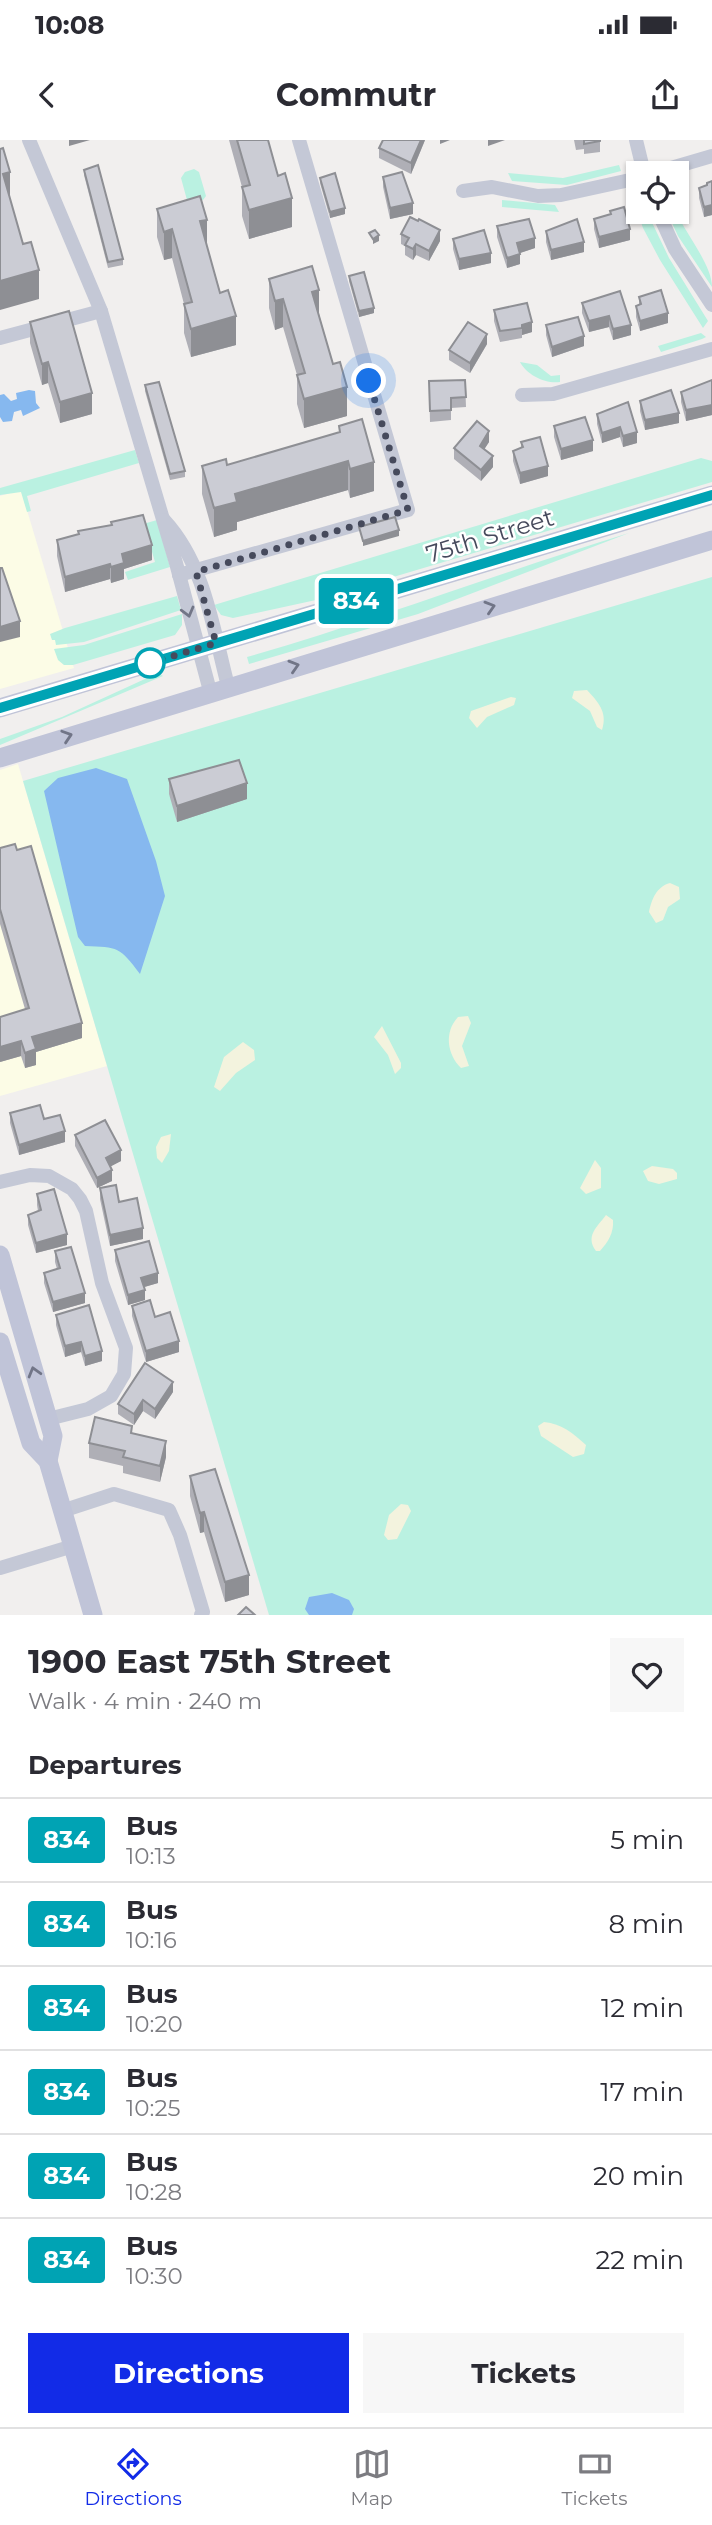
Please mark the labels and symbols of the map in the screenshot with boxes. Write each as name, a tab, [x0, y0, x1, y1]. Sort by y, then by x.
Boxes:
your location	[351, 363, 386, 398]
street label: 75th Street	[422, 502, 557, 569]
line badge: 834	[316, 578, 396, 624]
one-way arrow	[484, 600, 496, 615]
one-way arrow	[180, 605, 194, 617]
unlabelled marker	[135, 648, 165, 678]
one-way arrow	[287, 659, 299, 674]
one-way arrow	[61, 730, 73, 744]
one-way arrow	[28, 1366, 43, 1378]

